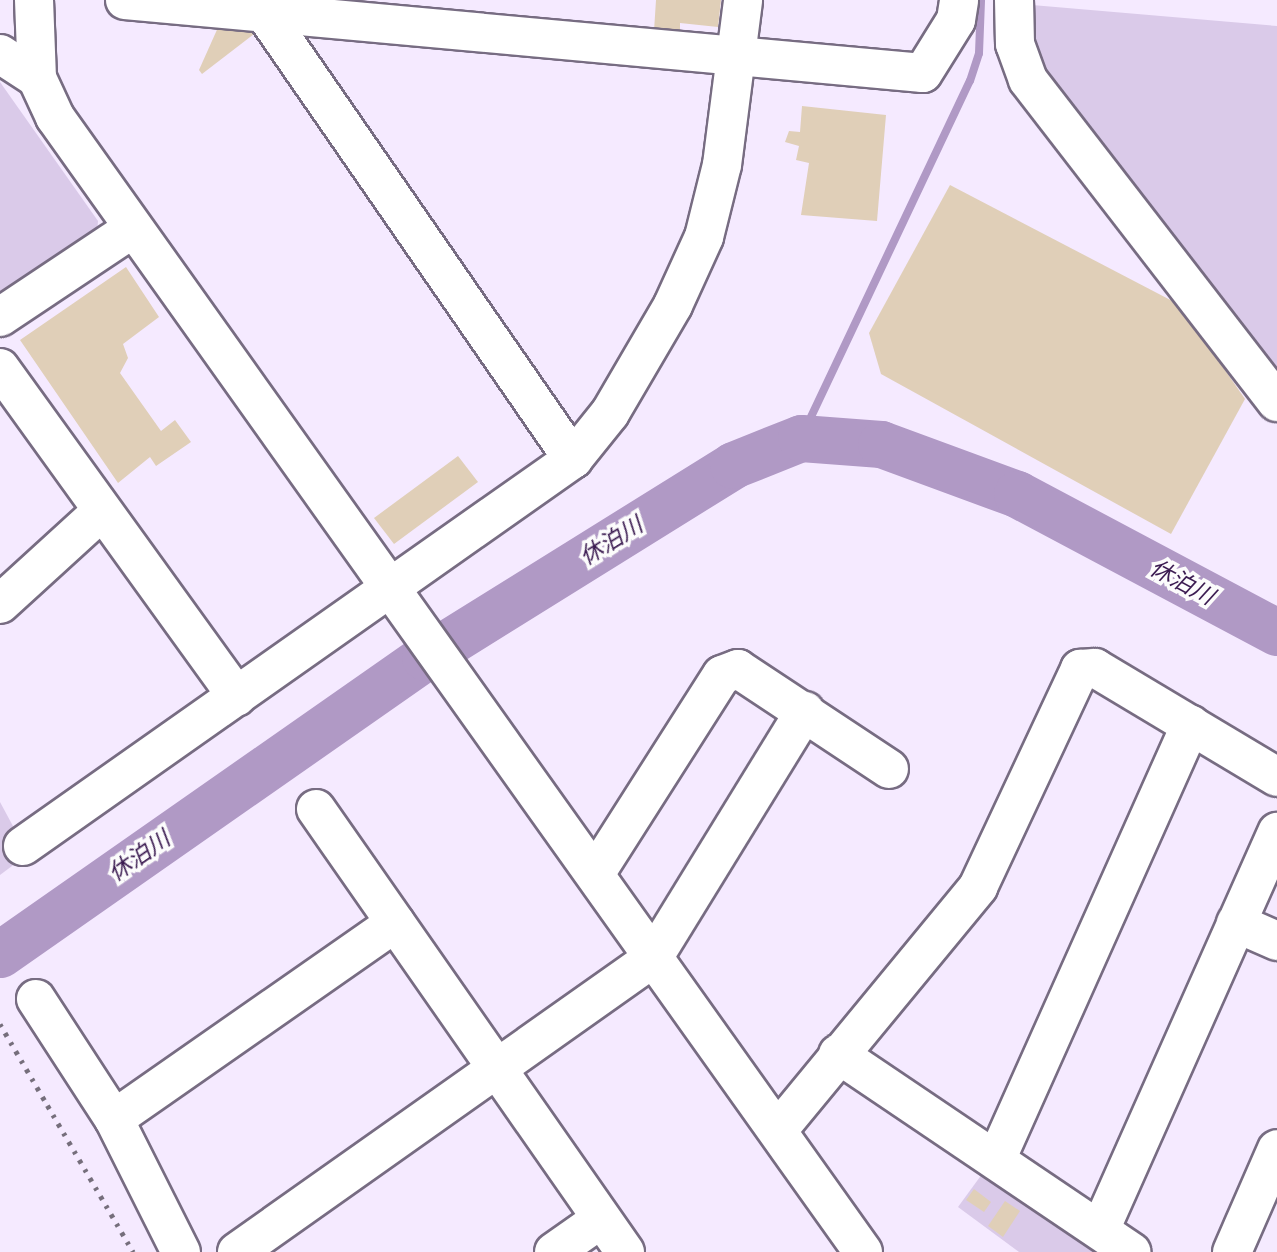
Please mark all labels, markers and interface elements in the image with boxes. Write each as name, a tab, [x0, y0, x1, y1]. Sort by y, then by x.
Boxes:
water label: 休泊川	[574, 511, 648, 571]
water label: 休泊川	[1145, 554, 1219, 610]
water label: 休泊川	[103, 825, 175, 887]

